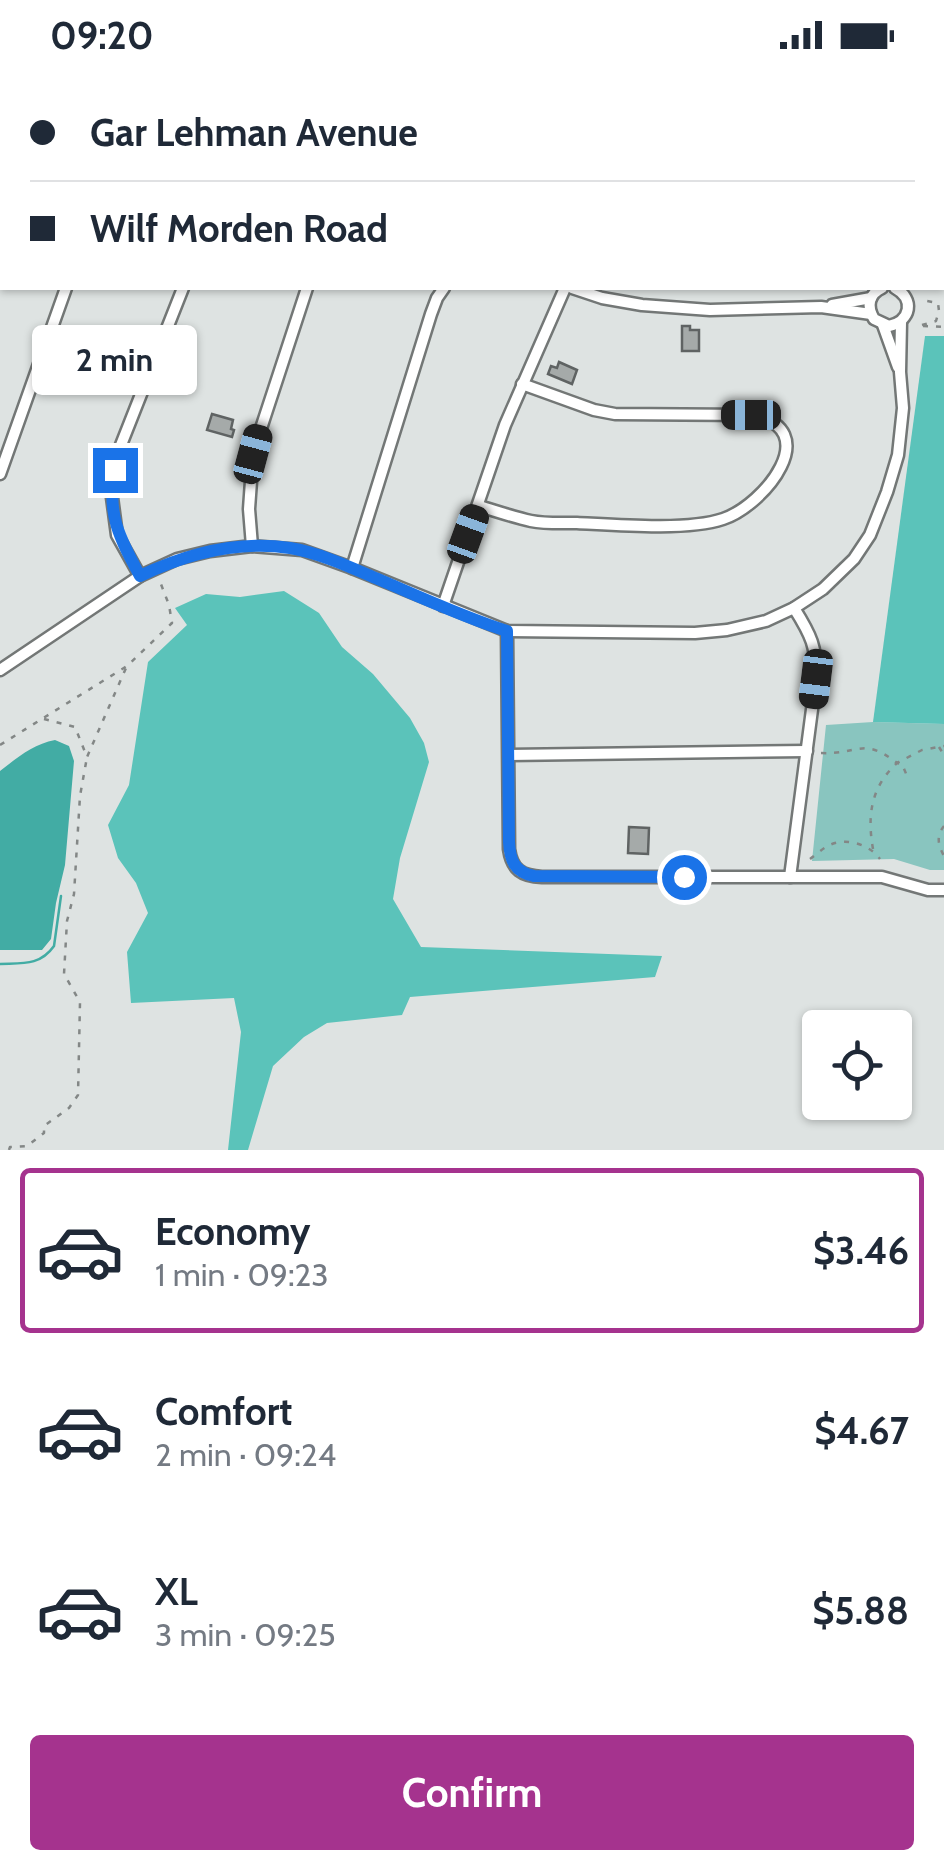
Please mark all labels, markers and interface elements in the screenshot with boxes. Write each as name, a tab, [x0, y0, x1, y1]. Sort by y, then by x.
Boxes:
text: 09:20	[50, 12, 154, 59]
text: Gar Lehman Avenue	[90, 109, 418, 156]
text: Wilf Morden Road	[90, 205, 388, 252]
callout: 2 min	[32, 325, 198, 395]
text: 2 min	[76, 340, 153, 379]
car	[721, 400, 781, 430]
car	[231, 421, 275, 487]
route end	[93, 448, 138, 493]
car	[444, 501, 492, 567]
car	[797, 647, 835, 711]
route start	[662, 855, 707, 900]
map controls	[802, 1010, 912, 1120]
button: locate	[802, 1010, 912, 1120]
icon: car	[35, 1206, 125, 1296]
text: Economy	[155, 1208, 310, 1255]
text: $3.46	[813, 1227, 909, 1274]
text: 1 min · 09:23	[155, 1255, 329, 1294]
icon: car	[35, 1386, 125, 1476]
text: Comfort	[155, 1388, 292, 1435]
text: $4.67	[814, 1407, 909, 1454]
text: 2 min · 09:24	[155, 1435, 336, 1474]
icon: car	[35, 1566, 125, 1656]
text: XL	[155, 1568, 198, 1615]
text: $5.88	[812, 1587, 909, 1634]
text: 3 min · 09:25	[155, 1615, 336, 1654]
button: Confirm	[30, 1735, 914, 1850]

